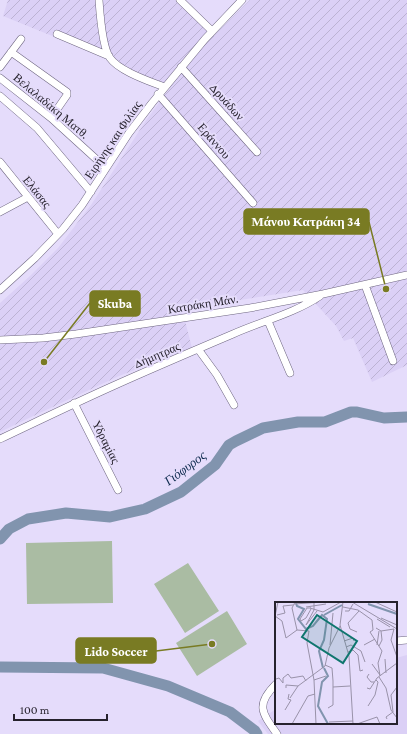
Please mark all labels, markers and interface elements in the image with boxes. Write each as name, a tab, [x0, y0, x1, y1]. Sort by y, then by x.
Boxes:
street label: Βελαλαδάκη Ματθ.	[10, 70, 92, 142]
street label: Δρυάδων	[207, 81, 248, 124]
street label: Ειρήνης και Φιλίας	[82, 98, 144, 182]
street label: Εράννου	[195, 120, 233, 162]
street label: Ελάσας	[20, 173, 54, 211]
callout: Μάνου Κατράκη 34	[244, 209, 369, 234]
text: Μάνου Κατράκη 34	[252, 214, 360, 229]
callout: Skuba	[90, 291, 140, 316]
street label: Κατράκη Μάν.	[167, 291, 240, 316]
text: Skuba	[98, 296, 133, 311]
street label: Δήμητρας	[132, 339, 182, 371]
street label: Υδραμίας	[89, 418, 123, 466]
water label: Γιόφυρος	[161, 447, 209, 489]
inset map	[275, 602, 397, 724]
callout: Lido Soccer	[76, 638, 156, 663]
text: Lido Soccer	[84, 644, 148, 659]
scale bar	[14, 696, 107, 722]
text: 100 m	[20, 703, 50, 717]

